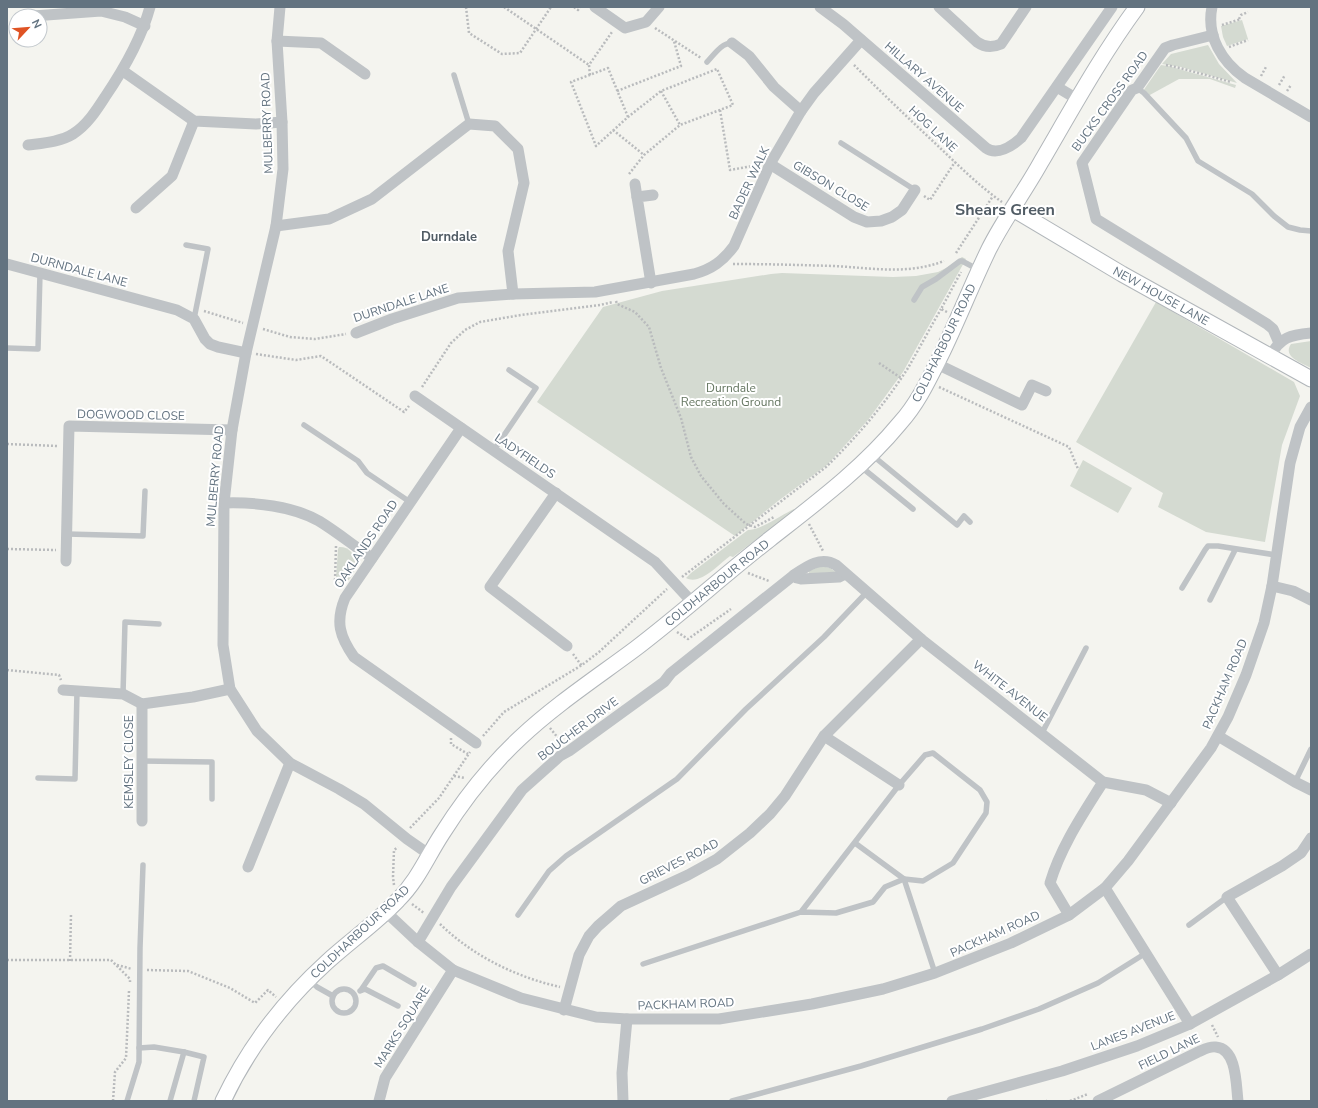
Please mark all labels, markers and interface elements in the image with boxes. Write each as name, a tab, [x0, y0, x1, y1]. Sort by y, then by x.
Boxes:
north arrow	[8, 8, 48, 48]
text: N	[28, 17, 45, 31]
street label: HILLARY AVENUE	[881, 38, 967, 116]
street label: BUCKS CROSS ROAD	[1068, 48, 1152, 154]
street label: MULBERRY ROAD	[257, 72, 277, 174]
street label: HOG LANE	[905, 102, 961, 156]
street label: BADER WALK	[725, 143, 773, 222]
street label: GIBSON CLOSE	[790, 157, 872, 215]
district label: Shears Green	[955, 199, 1055, 221]
district label: Durndale	[421, 228, 477, 246]
street label: DURNDALE LANE	[29, 249, 129, 291]
street label: NEW HOUSE LANE	[1110, 263, 1212, 329]
street label: DURNDALE LANE	[351, 280, 451, 326]
street label: COLDHARBOUR ROAD	[908, 281, 980, 405]
park label: Durndale Recreation Ground	[681, 380, 781, 410]
street label: DOGWOOD CLOSE	[77, 406, 185, 424]
street label: MULBERRY ROAD	[203, 425, 227, 527]
street label: LADYFIELDS	[491, 430, 559, 482]
street label: OAKLANDS ROAD	[330, 497, 402, 591]
street label: COLDHARBOUR ROAD	[661, 536, 773, 630]
street label: PACKHAM ROAD	[1199, 636, 1251, 732]
street label: WHITE AVENUE	[969, 657, 1051, 725]
street label: BOUCHER DRIVE	[535, 694, 621, 764]
street label: KEMSLEY CLOSE	[121, 715, 137, 809]
street label: GRIEVES ROAD	[637, 835, 721, 889]
street label: COLDHARBOUR ROAD	[307, 882, 413, 982]
street label: PACKHAM ROAD	[948, 907, 1043, 961]
street label: MARKS SQUARE	[370, 983, 434, 1071]
street label: PACKHAM ROAD	[637, 994, 735, 1014]
street label: LANES AVENUE	[1088, 1008, 1178, 1054]
street label: FIELD LANE	[1136, 1030, 1202, 1074]

